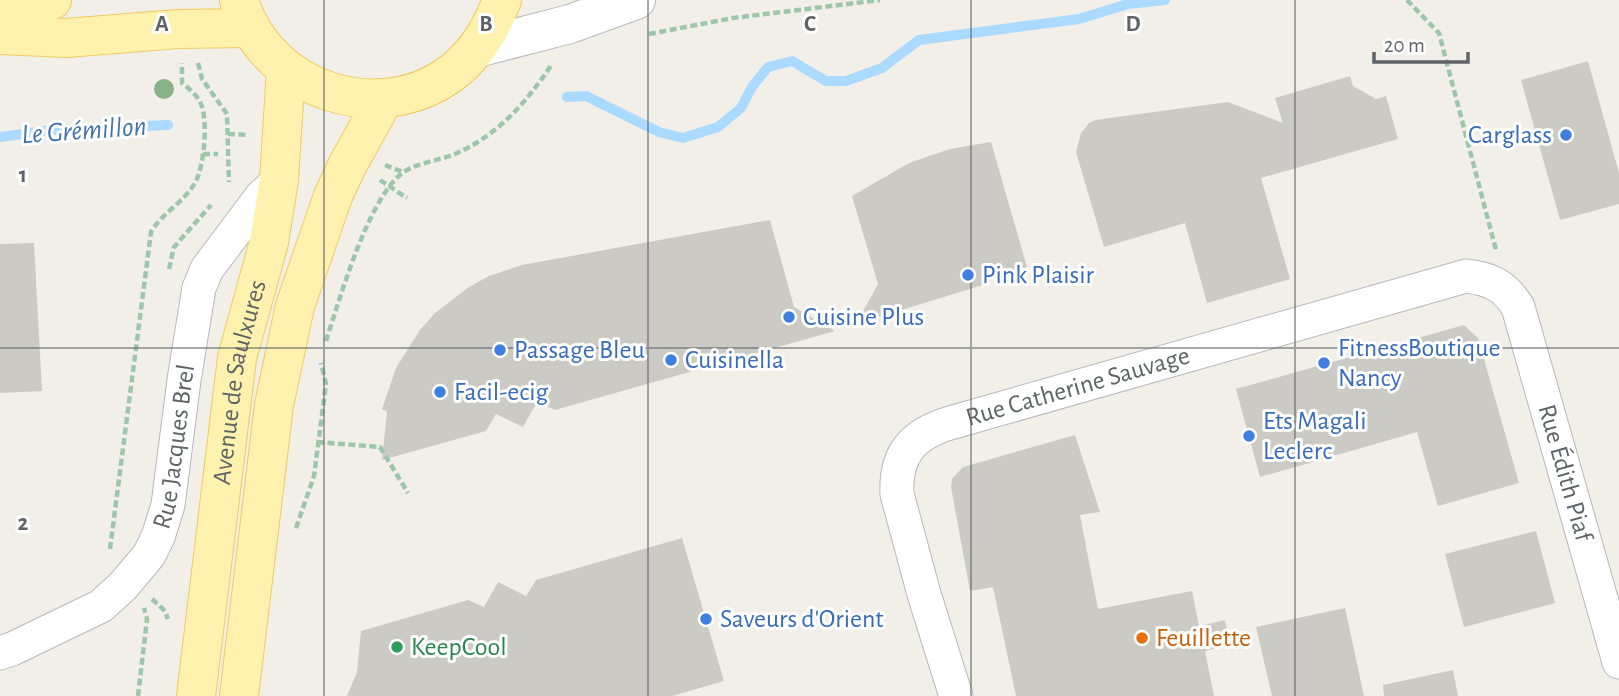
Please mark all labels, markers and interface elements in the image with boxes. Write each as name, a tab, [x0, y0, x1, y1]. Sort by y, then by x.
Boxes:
text: A	[155, 13, 169, 36]
text: B	[479, 13, 493, 36]
text: C	[804, 13, 816, 36]
text: D	[1125, 13, 1141, 36]
scale bar	[1374, 21, 1468, 65]
text: 20 m	[1384, 35, 1425, 56]
water label: Le Grémillon	[21, 113, 147, 149]
place label: Carglass	[1468, 122, 1552, 148]
marker: Carglass	[1558, 127, 1574, 143]
text: 1	[19, 164, 27, 187]
place label: Pink Plaisir	[982, 262, 1095, 288]
marker: Pink Plaisir	[960, 267, 976, 283]
street label: Avenue de Saulxures	[209, 277, 271, 486]
place label: Cuisine Plus	[803, 304, 924, 330]
marker: Cuisine Plus	[781, 309, 797, 325]
place label: FitnessBoutique Nancy	[1338, 335, 1501, 391]
place label: Passage Bleu	[514, 337, 645, 363]
marker: Passage Bleu	[492, 342, 508, 358]
street label: Rue Catherine Sauvage	[963, 342, 1193, 431]
place label: Cuisinella	[685, 347, 784, 373]
marker: Cuisinella	[663, 352, 679, 368]
marker: FitnessBoutique Nancy	[1316, 355, 1332, 371]
street label: Rue Jacques Brel	[148, 362, 199, 532]
place label: Facil-ecig	[454, 379, 549, 405]
marker: Facil-ecig	[432, 384, 448, 400]
street label: Rue Édith Piaf	[1533, 401, 1597, 546]
place label: Ets Magali Leclerc	[1263, 408, 1367, 464]
marker: Ets Magali Leclerc	[1241, 428, 1257, 444]
text: 2	[18, 512, 29, 535]
place label: Saveurs d'Orient	[720, 606, 884, 632]
marker: Saveurs d'Orient	[698, 611, 714, 627]
place label: Feuillette	[1156, 625, 1251, 651]
marker: Feuillette	[1134, 630, 1150, 646]
place label: KeepCool	[411, 634, 507, 660]
marker: KeepCool	[389, 639, 405, 655]

